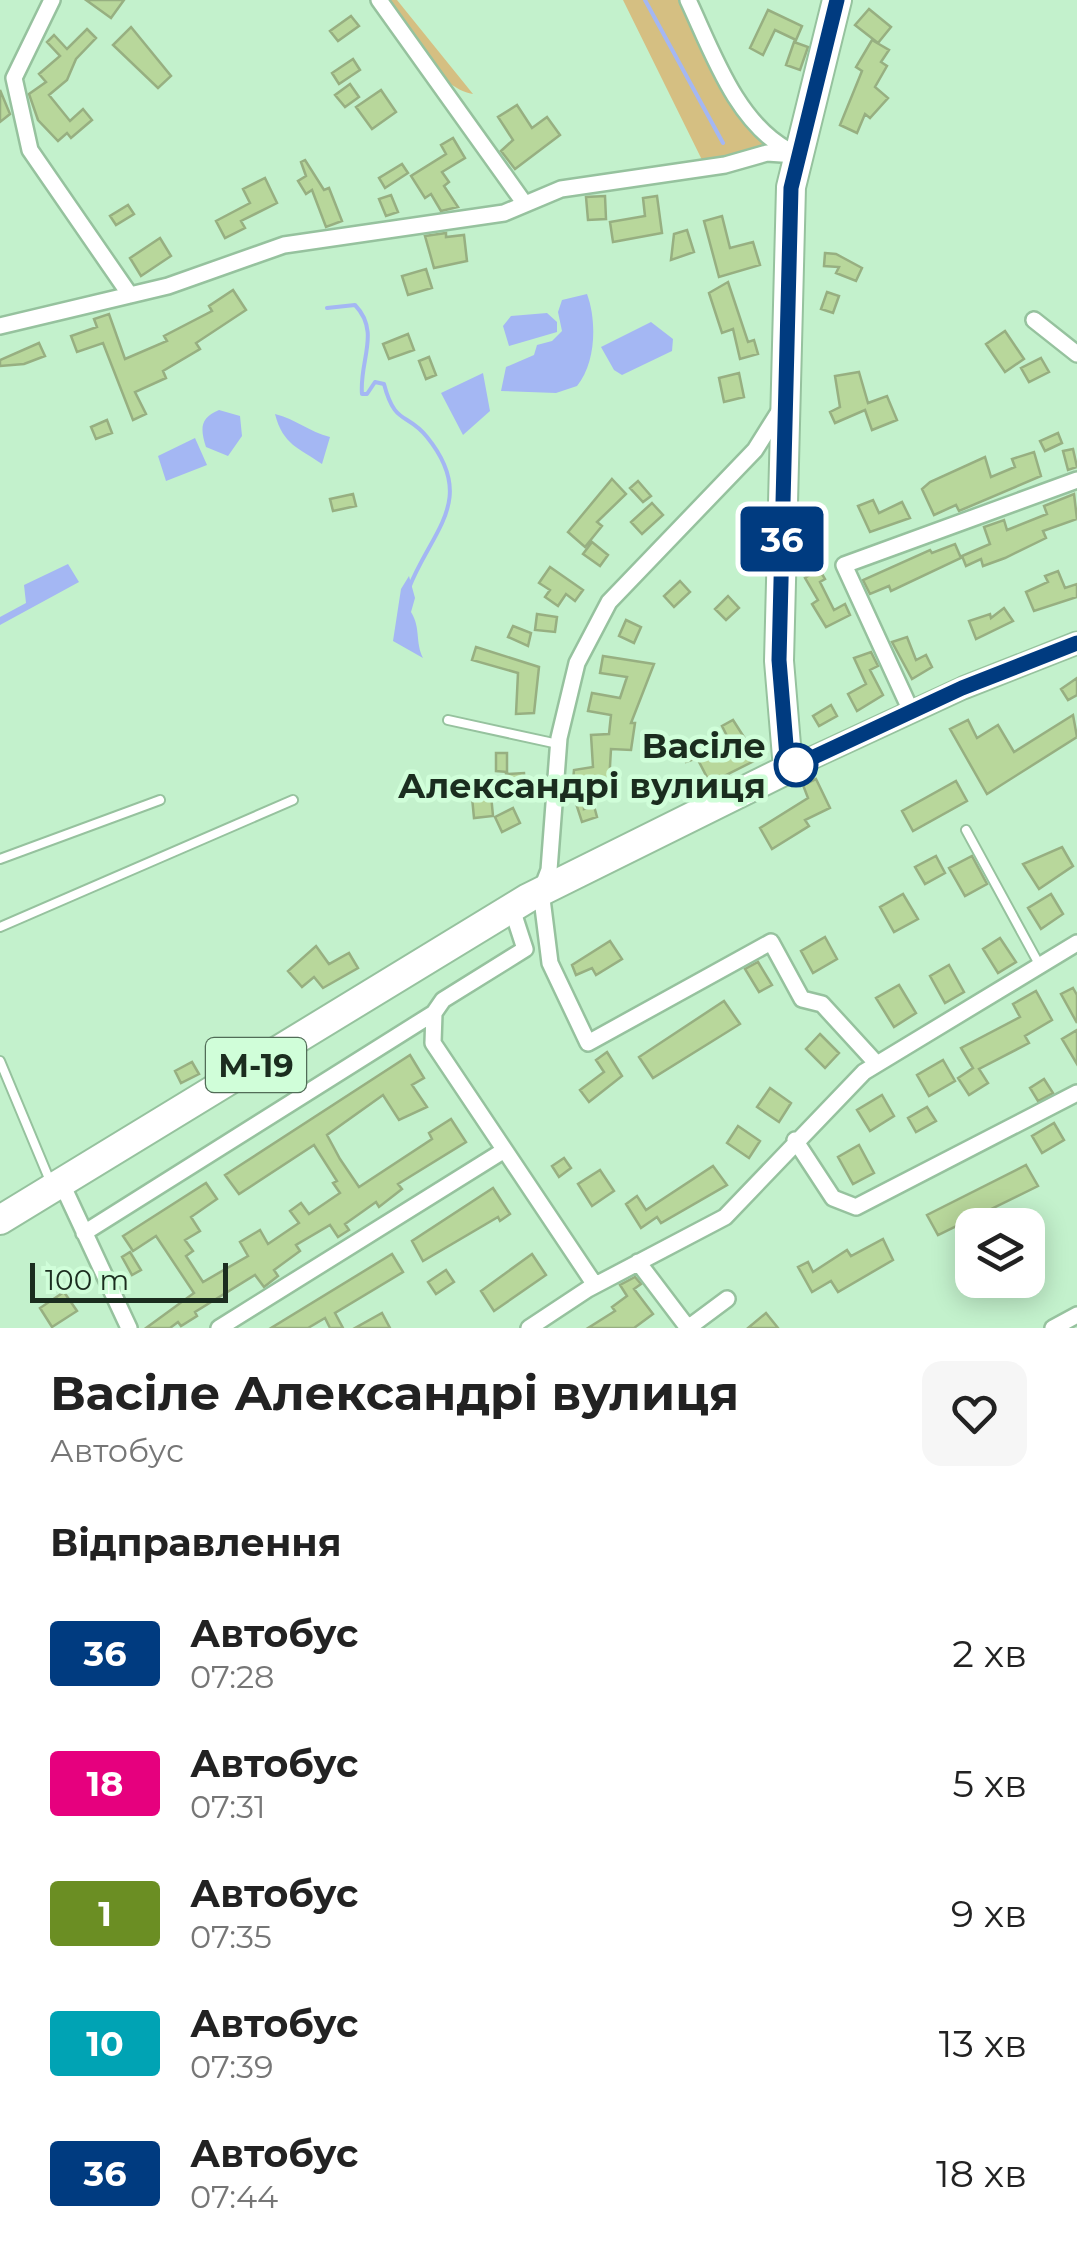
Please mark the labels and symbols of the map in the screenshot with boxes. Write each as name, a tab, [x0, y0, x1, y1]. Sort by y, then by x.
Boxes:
line badge: 36	[737, 506, 827, 572]
place label: Васіле Александрі вулиця	[398, 724, 766, 807]
marker: Васіле Александрі вулиця	[775, 744, 817, 786]
road number: М-19	[206, 1038, 306, 1092]
scale bar	[30, 1258, 228, 1302]

